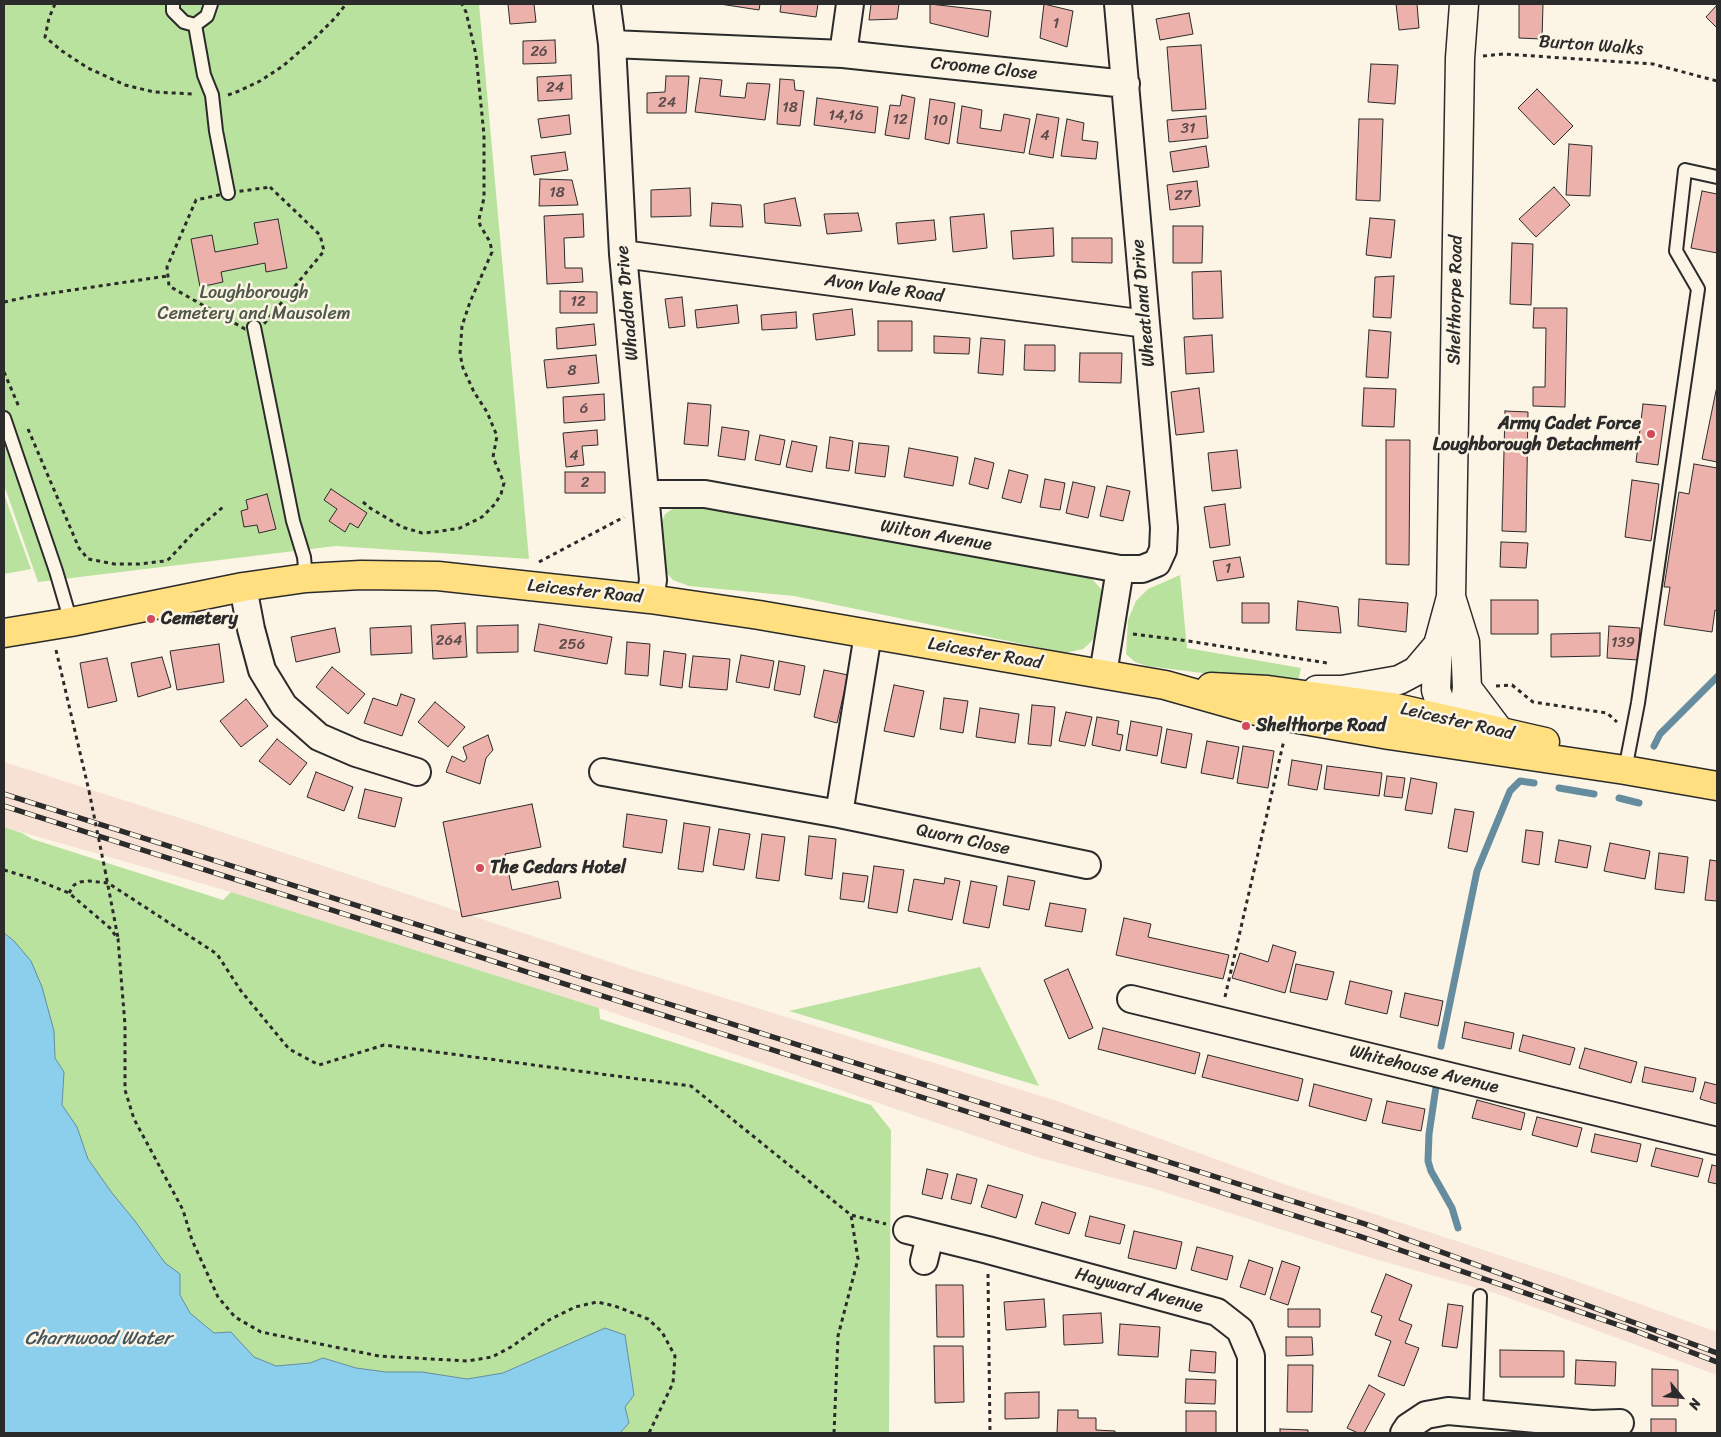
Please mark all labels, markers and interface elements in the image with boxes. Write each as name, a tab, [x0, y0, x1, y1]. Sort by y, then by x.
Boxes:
house number: 1	[1053, 15, 1059, 33]
street label: Burton Walks	[1538, 32, 1644, 60]
house number: 26	[530, 43, 548, 61]
street label: Croome Close	[930, 53, 1038, 85]
house number: 24	[546, 79, 564, 97]
house number: 24	[658, 94, 676, 112]
house number: 18	[782, 99, 798, 117]
house number: 14,16	[829, 107, 863, 125]
house number: 12	[892, 111, 908, 129]
house number: 10	[932, 112, 948, 130]
house number: 31	[1181, 120, 1195, 138]
house number: 4	[1040, 127, 1050, 145]
house number: 18	[549, 184, 565, 202]
house number: 27	[1174, 187, 1192, 205]
street label: Shelthorpe Road	[1444, 235, 1468, 365]
street label: Wheatland Drive	[1128, 238, 1160, 368]
street label: Whaddon Drive	[612, 244, 644, 362]
street label: Avon Vale Road	[823, 270, 945, 308]
park label: Loughborough Cemetery and Mausolem	[157, 282, 351, 324]
house number: 12	[570, 293, 586, 311]
house number: 8	[567, 362, 577, 380]
house number: 6	[580, 400, 588, 418]
place label: Army Cadet Force Loughborough Detachment	[1433, 413, 1641, 456]
marker: Army Cadet Force Loughborough Detachment	[1645, 428, 1657, 440]
house number: 4	[569, 447, 579, 465]
house number: 2	[581, 474, 589, 492]
street label: Wilton Avenue	[879, 516, 993, 556]
house number: 1	[1225, 560, 1231, 578]
street label: Leicester Road	[526, 575, 644, 609]
place label: Cemetery	[161, 608, 238, 630]
marker: Cemetery	[145, 613, 157, 625]
house number: 264	[436, 632, 462, 650]
street label: Leicester Road	[926, 633, 1044, 675]
house number: 139	[1611, 634, 1635, 652]
house number: 256	[559, 636, 585, 654]
street label: Leicester Road	[1398, 698, 1516, 746]
place label: Shelthorpe Road	[1256, 715, 1386, 737]
marker: Shelthorpe Road	[1240, 720, 1252, 732]
street label: Quorn Close	[914, 820, 1012, 860]
place label: The Cedars Hotel	[490, 857, 626, 879]
marker: The Cedars Hotel	[474, 862, 486, 874]
street label: Whitehouse Avenue	[1347, 1041, 1501, 1099]
street label: Hayward Avenue	[1073, 1264, 1205, 1318]
water label: Charnwood Water	[25, 1328, 171, 1350]
north arrow	[1656, 1372, 1706, 1422]
text: N	[1681, 1394, 1708, 1414]

